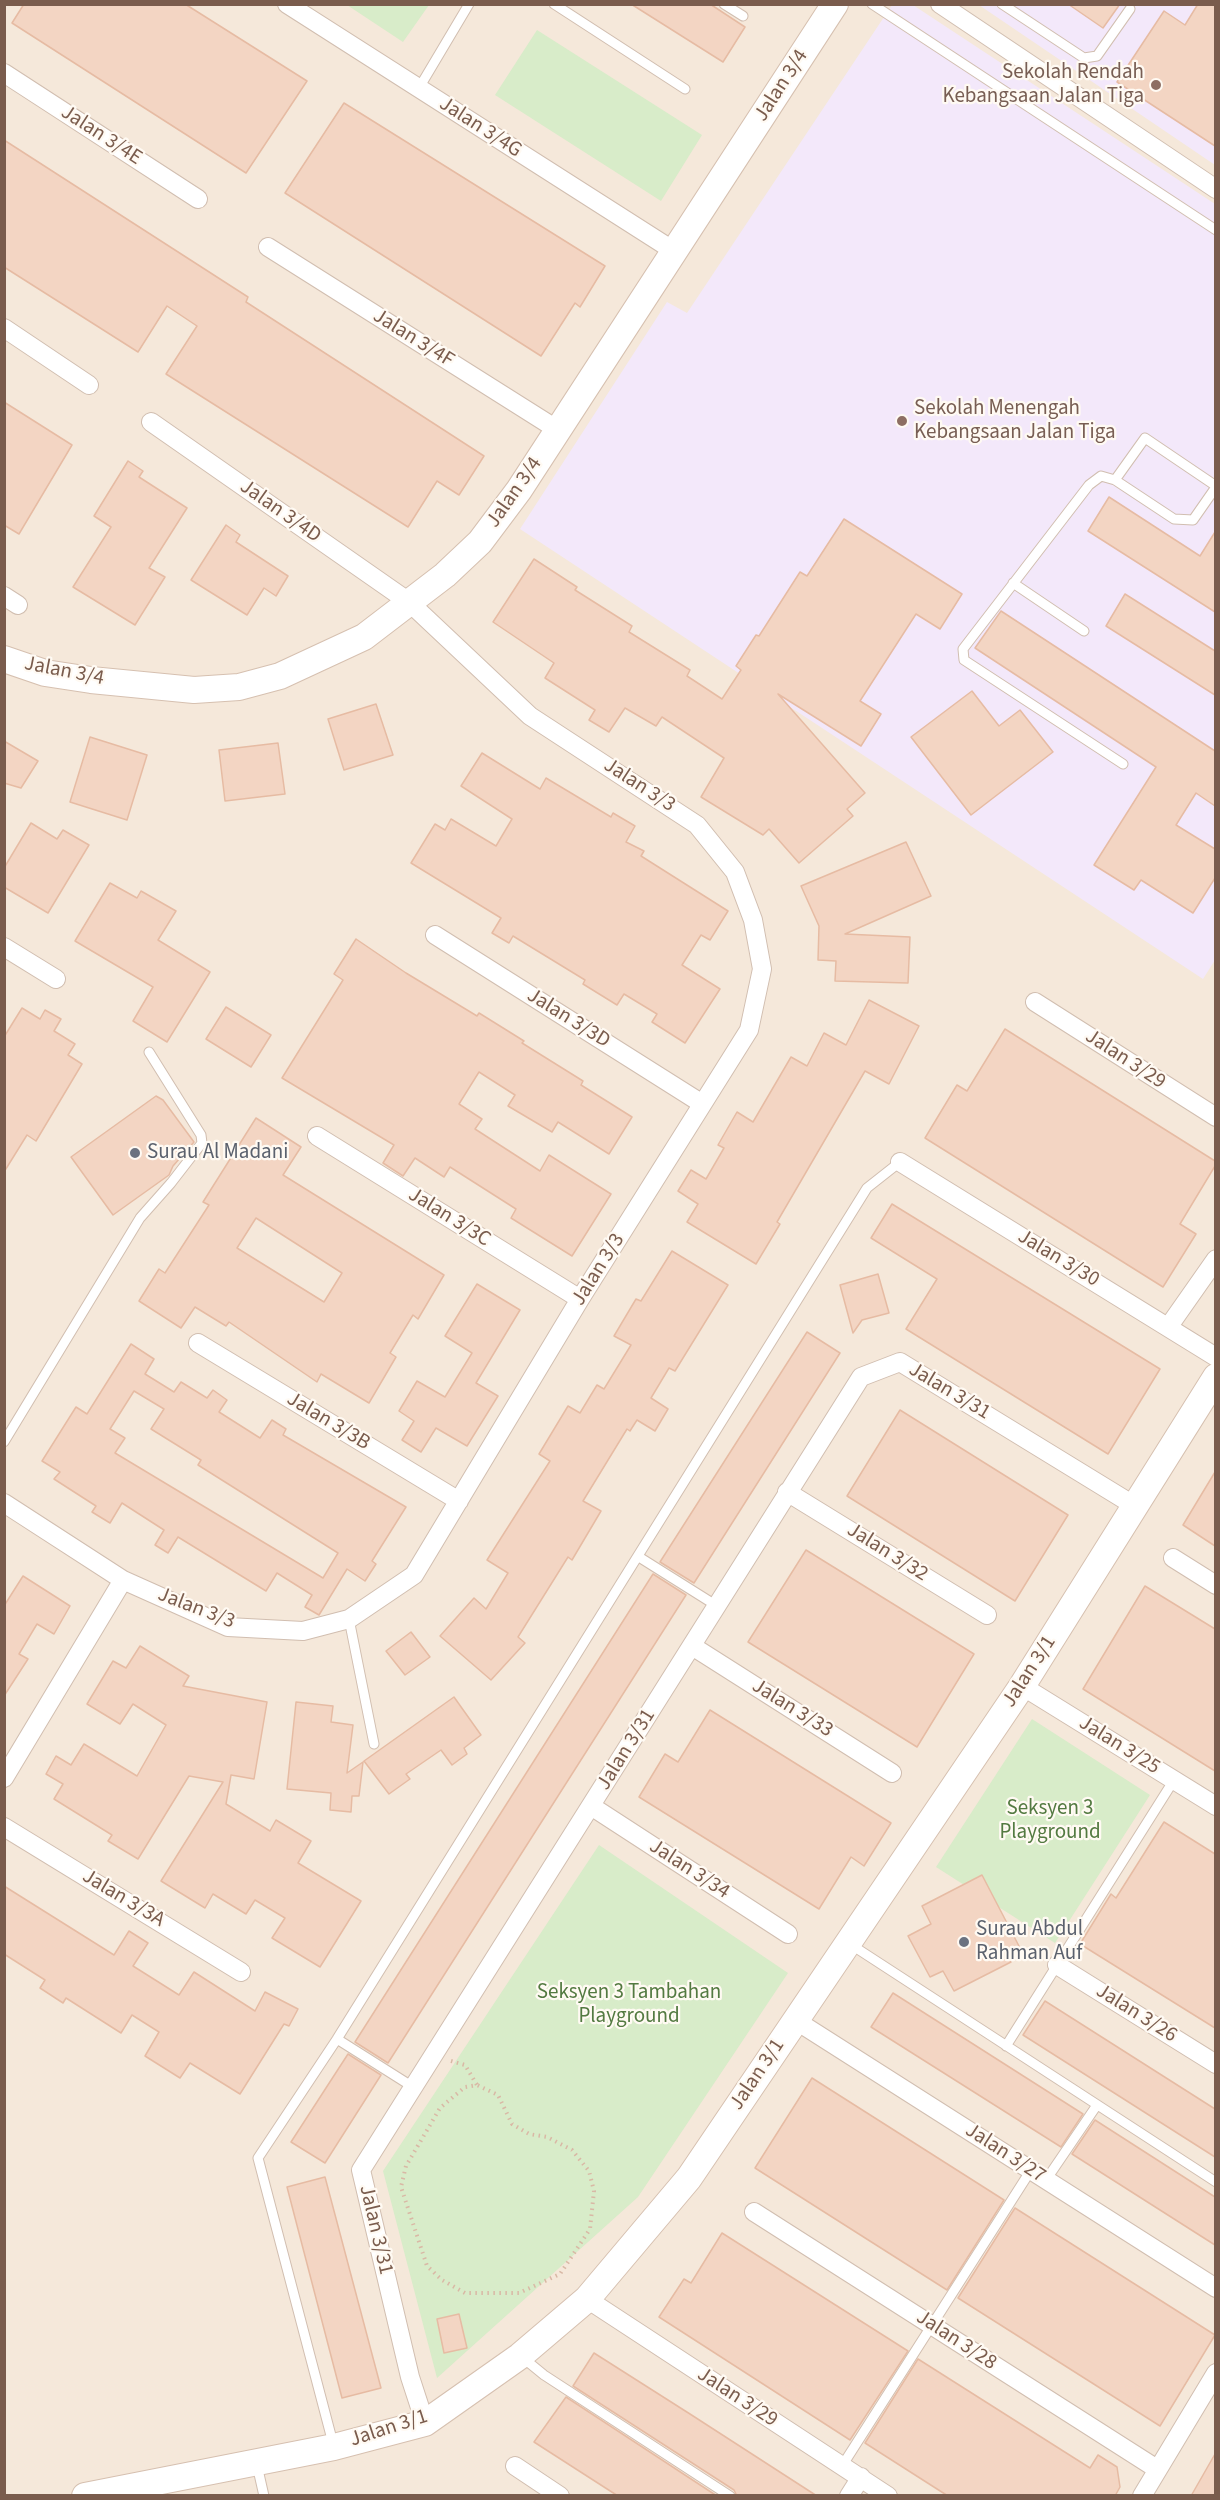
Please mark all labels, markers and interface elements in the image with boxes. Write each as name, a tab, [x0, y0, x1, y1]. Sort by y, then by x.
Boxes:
street label: Jalan 3/4	[750, 45, 814, 127]
place label: Sekolah Rendah Kebangsaan Jalan Tiga	[942, 60, 1144, 110]
marker: Sekolah Rendah Kebangsaan Jalan Tiga	[1149, 78, 1163, 92]
street label: Jalan 3/4G	[434, 92, 526, 164]
street label: Jalan 3/4E	[56, 100, 146, 172]
street label: Jalan 3/4F	[368, 304, 458, 374]
place label: Sekolah Menengah Kebangsaan Jalan Tiga	[914, 396, 1116, 446]
marker: Sekolah Menengah Kebangsaan Jalan Tiga	[895, 414, 909, 428]
street label: Jalan 3/4	[482, 453, 548, 533]
street label: Jalan 3/4D	[235, 475, 325, 549]
street label: Jalan 3/4	[22, 652, 106, 692]
street label: Jalan 3/3	[598, 754, 680, 818]
street label: Jalan 3/3D	[522, 984, 614, 1054]
street label: Jalan 3/29	[1080, 1025, 1170, 1095]
place label: Surau Al Madani	[147, 1140, 288, 1166]
marker: Surau Al Madani	[128, 1146, 142, 1160]
street label: Jalan 3/3C	[403, 1183, 495, 1253]
street label: Jalan 3/30	[1013, 1225, 1103, 1293]
street label: Jalan 3/3	[567, 1229, 631, 1311]
street label: Jalan 3/31	[904, 1358, 994, 1426]
street label: Jalan 3/3B	[282, 1387, 374, 1457]
street label: Jalan 3/32	[842, 1518, 932, 1588]
street label: Jalan 3/3	[154, 1583, 238, 1635]
street label: Jalan 3/1	[998, 1631, 1062, 1713]
street label: Jalan 3/33	[747, 1674, 837, 1744]
street label: Jalan 3/31	[592, 1705, 662, 1795]
street label: Jalan 3/25	[1074, 1711, 1164, 1781]
park label: Seksyen 3 Playground	[999, 1796, 1101, 1846]
street label: Jalan 3/34	[644, 1835, 734, 1905]
street label: Jalan 3/3A	[77, 1865, 169, 1933]
place label: Surau Abdul Rahman Auf	[976, 1917, 1083, 1967]
marker: Surau Abdul Rahman Auf	[957, 1935, 971, 1949]
street label: Jalan 3/26	[1091, 1979, 1181, 2049]
park label: Seksyen 3 Tambahan Playground	[537, 1980, 721, 2030]
street label: Jalan 3/1	[725, 2035, 791, 2115]
street label: Jalan 3/27	[960, 2119, 1050, 2189]
street label: Jalan 3/31	[352, 2183, 398, 2277]
street label: Jalan 3/28	[911, 2306, 1001, 2376]
street label: Jalan 3/29	[692, 2363, 782, 2433]
street label: Jalan 3/1	[347, 2405, 431, 2453]

